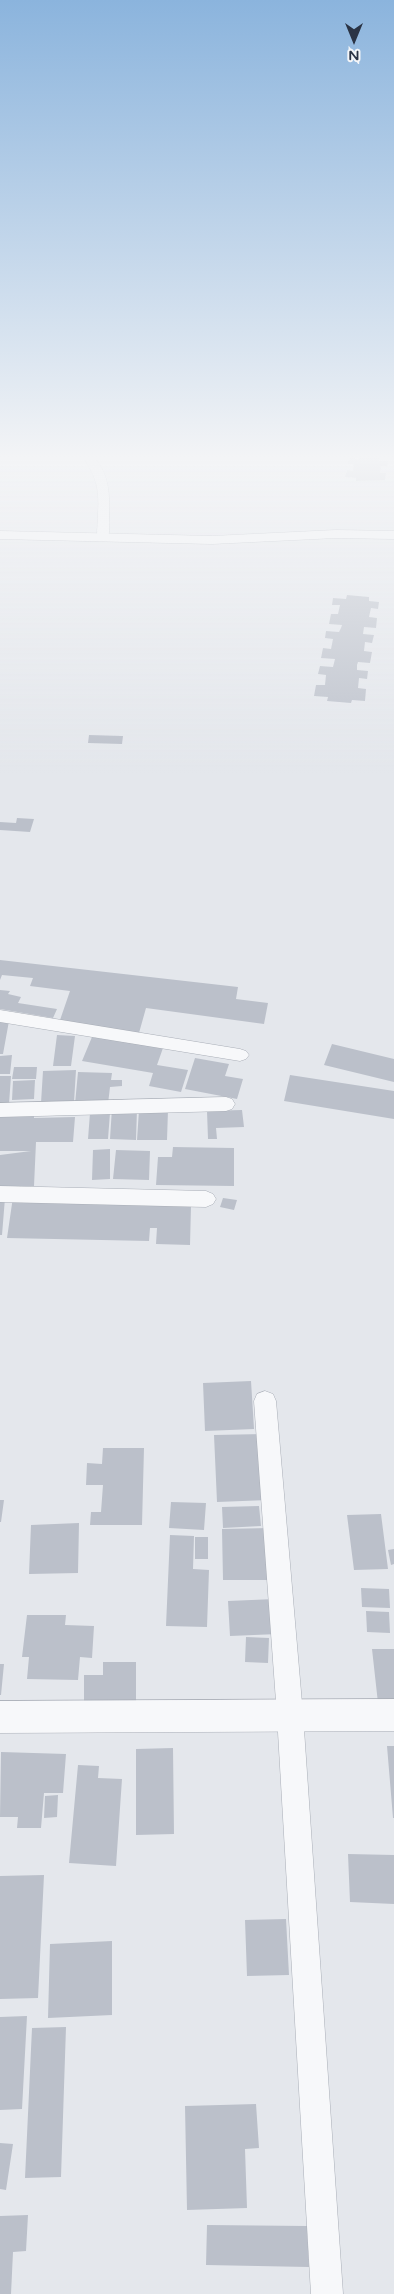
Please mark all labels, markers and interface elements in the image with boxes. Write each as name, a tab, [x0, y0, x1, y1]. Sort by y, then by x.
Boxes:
north arrow	[329, 15, 379, 65]
text: N	[348, 47, 360, 64]

